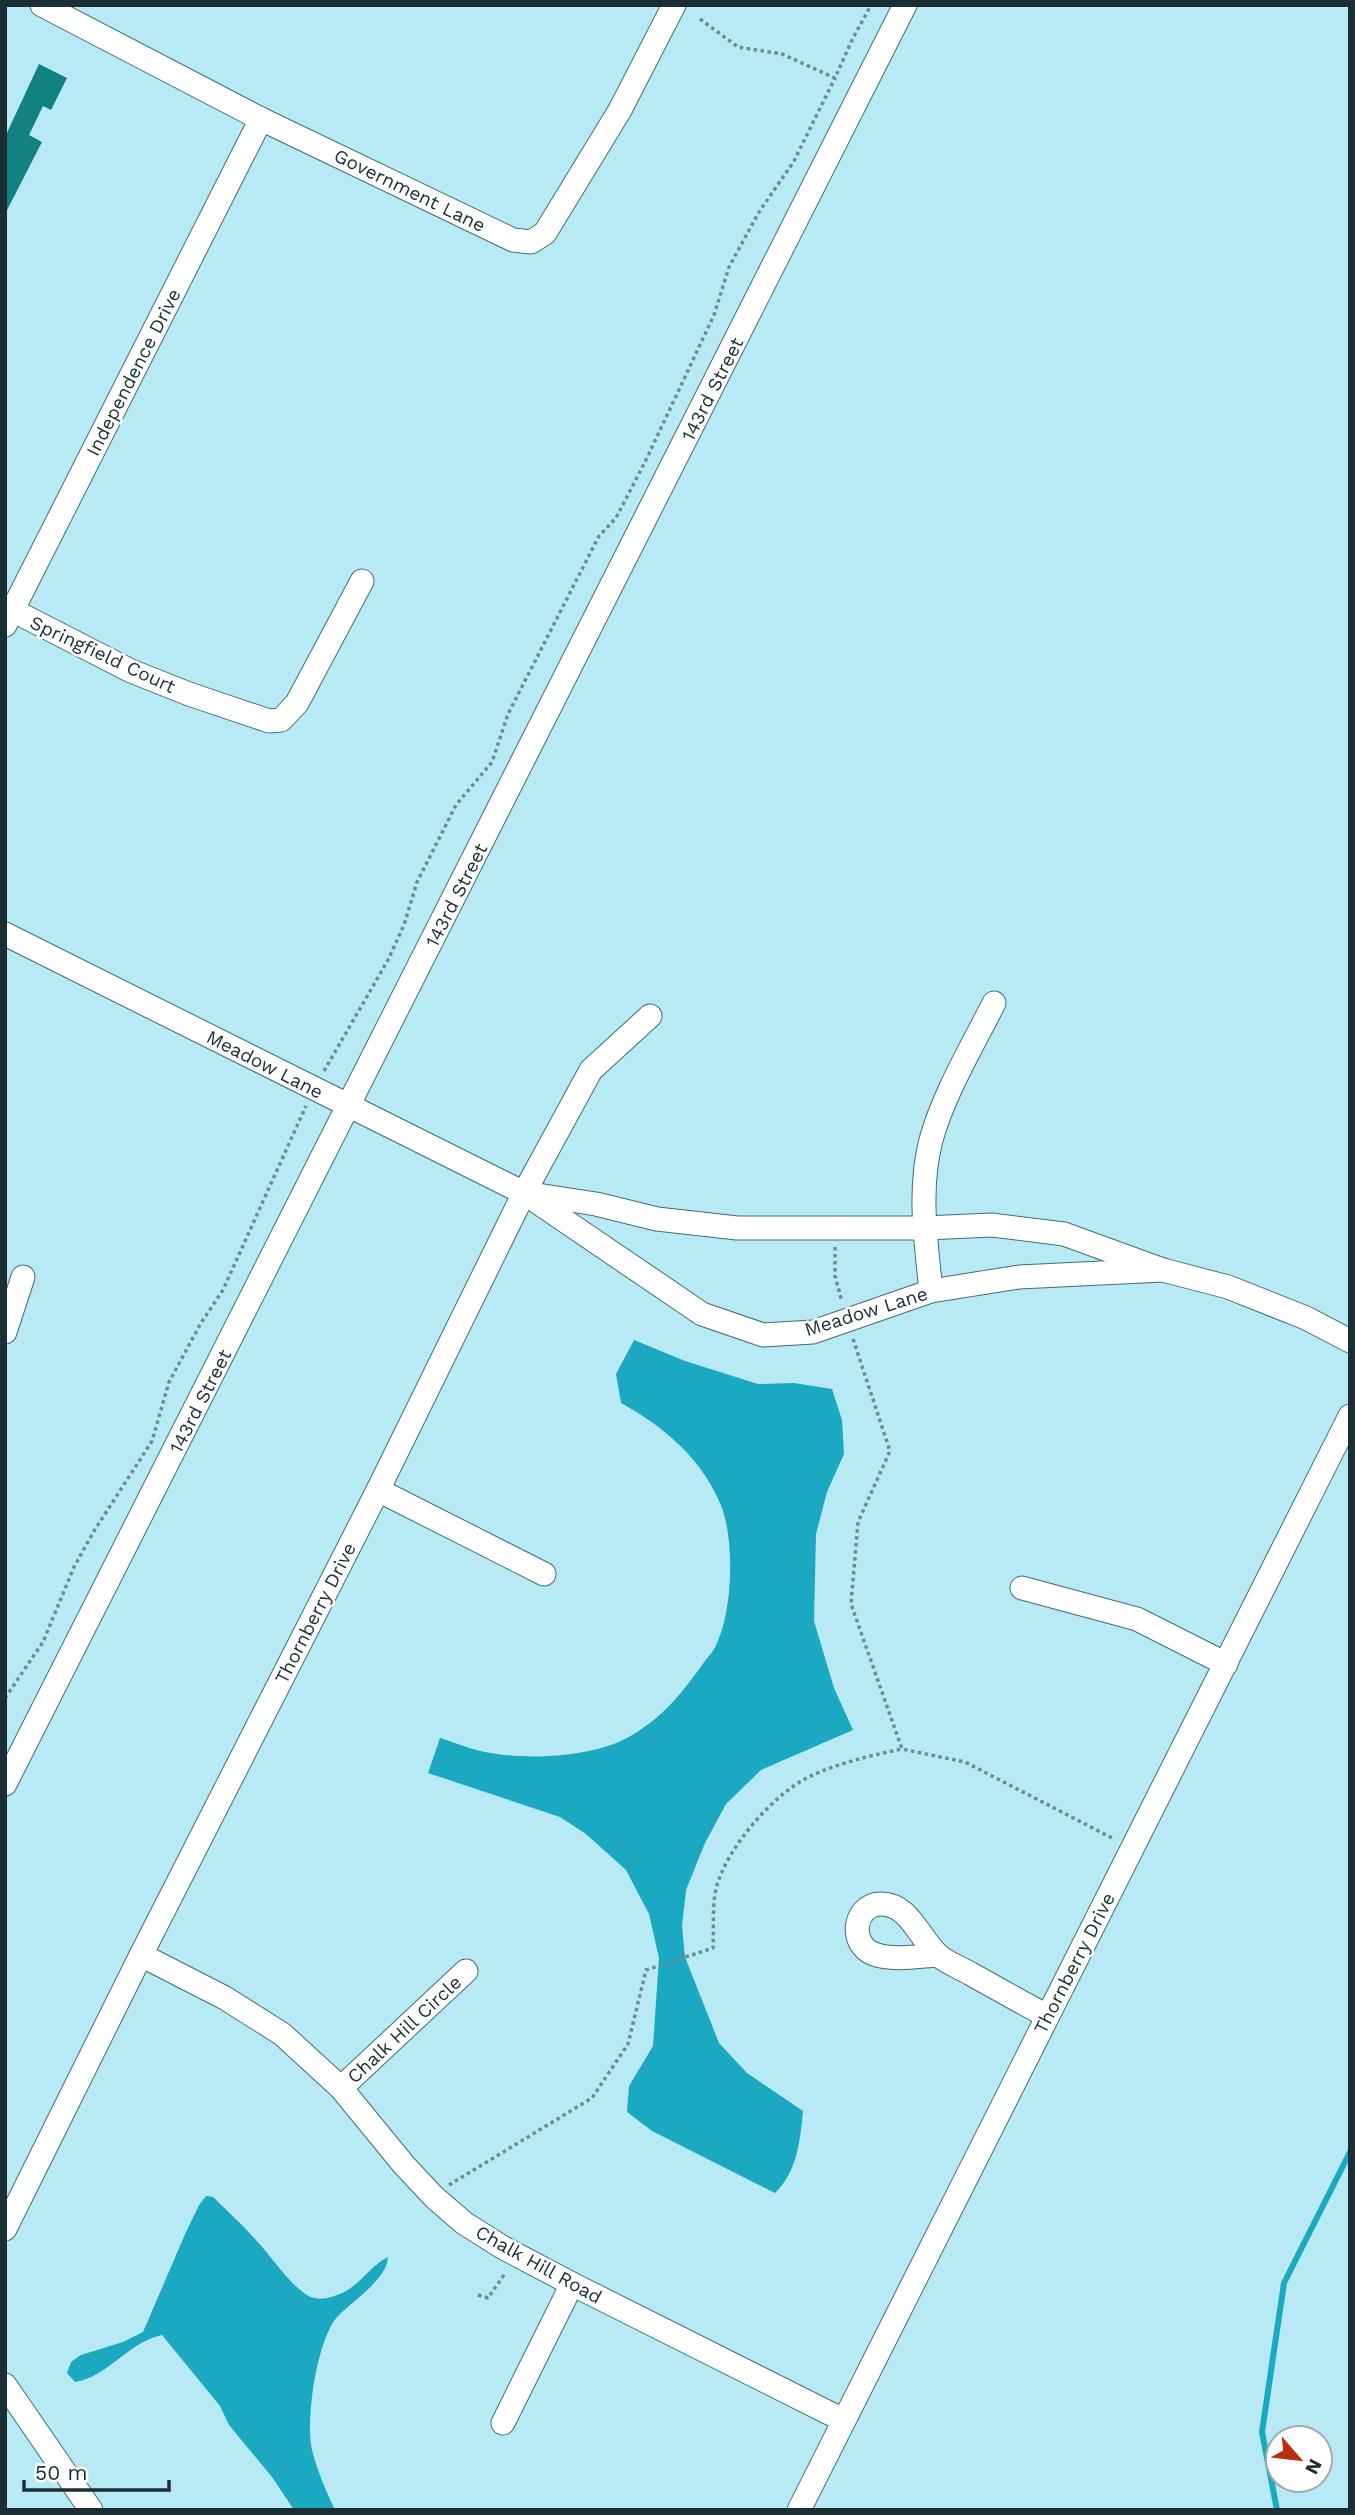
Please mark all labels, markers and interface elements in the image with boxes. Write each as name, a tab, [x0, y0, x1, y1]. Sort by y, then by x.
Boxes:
street label: Government Lane	[330, 144, 489, 237]
street label: Independence Drive	[81, 285, 186, 460]
street label: 143rd Street	[677, 334, 748, 445]
street label: Springfield Court	[26, 611, 179, 698]
street label: 143rd Street	[421, 840, 492, 951]
street label: Meadow Lane	[203, 1025, 327, 1104]
street label: Meadow Lane	[802, 1282, 931, 1341]
street label: 143rd Street	[165, 1346, 236, 1457]
street label: Thornberry Drive	[270, 1539, 361, 1688]
street label: Thornberry Drive	[1029, 1889, 1120, 2038]
street label: Chalk Hill Circle	[343, 1971, 466, 2088]
street label: Chalk Hill Road	[472, 2220, 606, 2309]
north arrow	[1264, 2424, 1334, 2494]
scale bar	[24, 2448, 170, 2492]
text: N	[1300, 2455, 1327, 2478]
text: 50 m	[35, 2460, 87, 2485]

